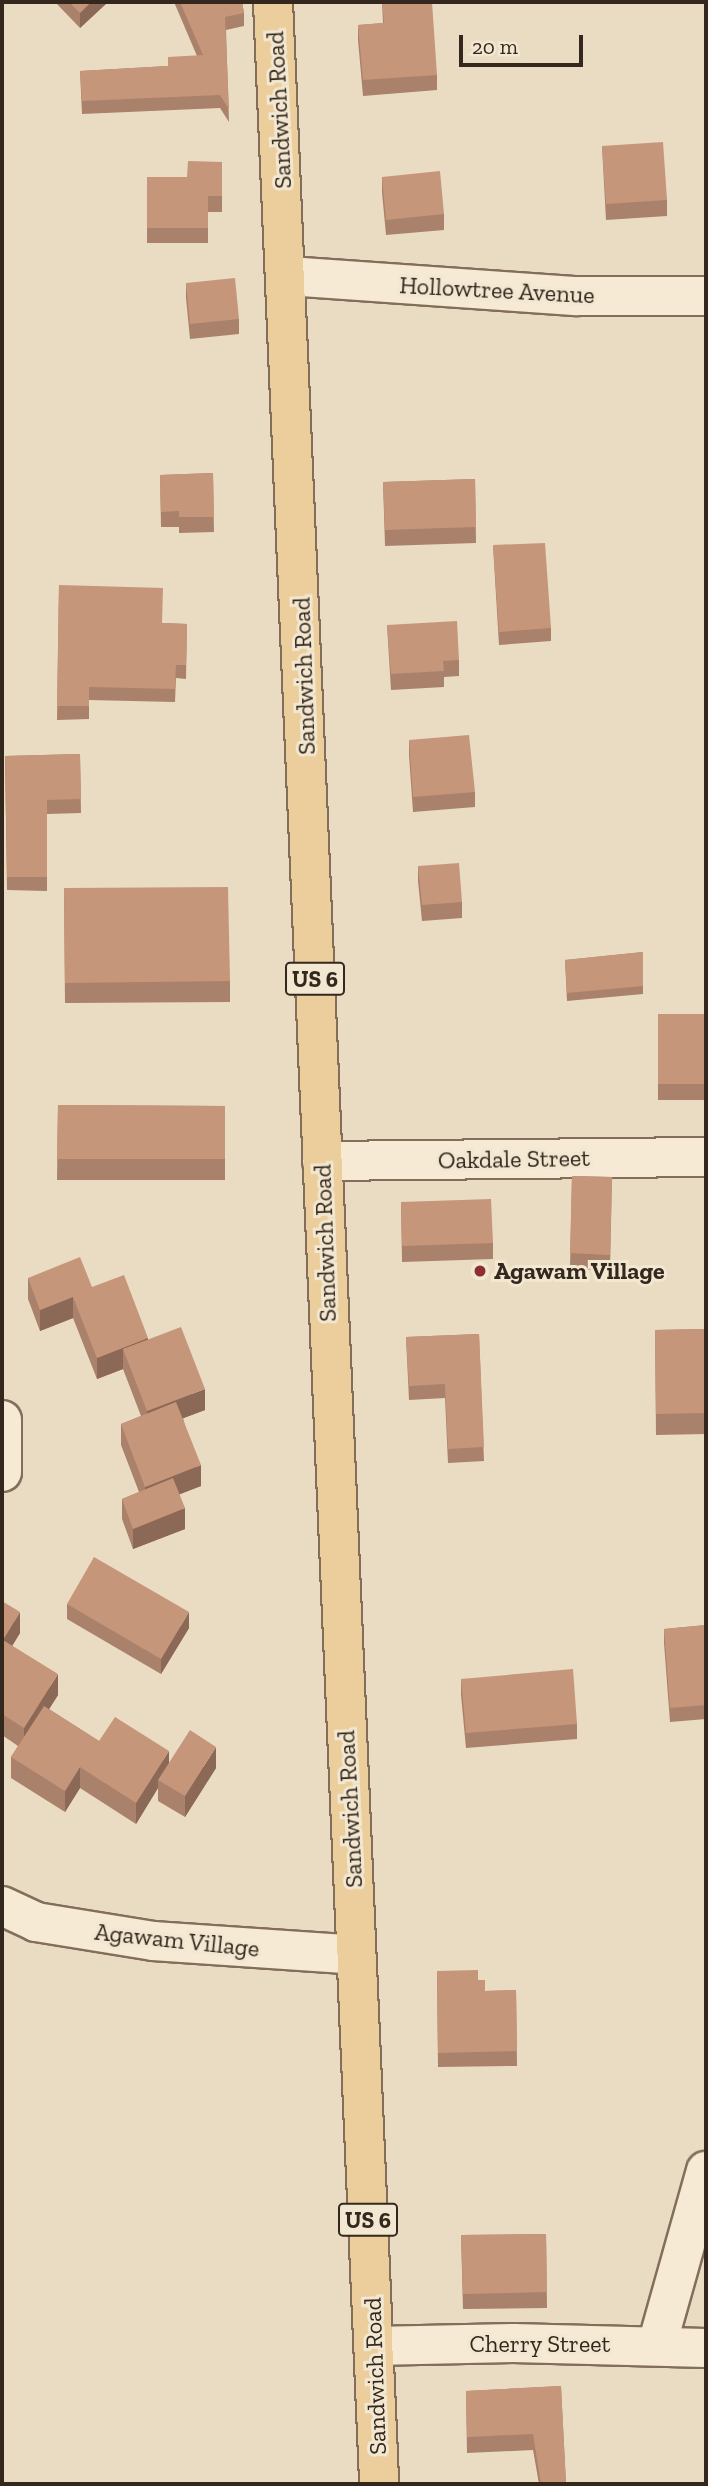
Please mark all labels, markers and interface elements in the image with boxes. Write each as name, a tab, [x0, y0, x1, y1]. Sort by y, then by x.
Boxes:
scale bar	[463, 21, 587, 65]
street label: Sandwich Road	[260, 30, 298, 190]
text: 20 m	[472, 34, 518, 59]
street label: Hollowtree Avenue	[398, 270, 596, 310]
street label: Sandwich Road	[287, 597, 321, 755]
road number: US 6	[284, 960, 346, 998]
street label: Oakdale Street	[438, 1143, 590, 1175]
street label: Sandwich Road	[308, 1164, 342, 1322]
place label: Agawam Village	[494, 1257, 665, 1285]
marker: Agawam Village	[472, 1263, 488, 1279]
street label: Sandwich Road	[331, 1729, 369, 1889]
street label: Agawam Village	[93, 1917, 261, 1963]
road number: US 6	[336, 2200, 400, 2240]
street label: Sandwich Road	[358, 2297, 392, 2455]
street label: Cherry Street	[469, 2330, 611, 2358]

